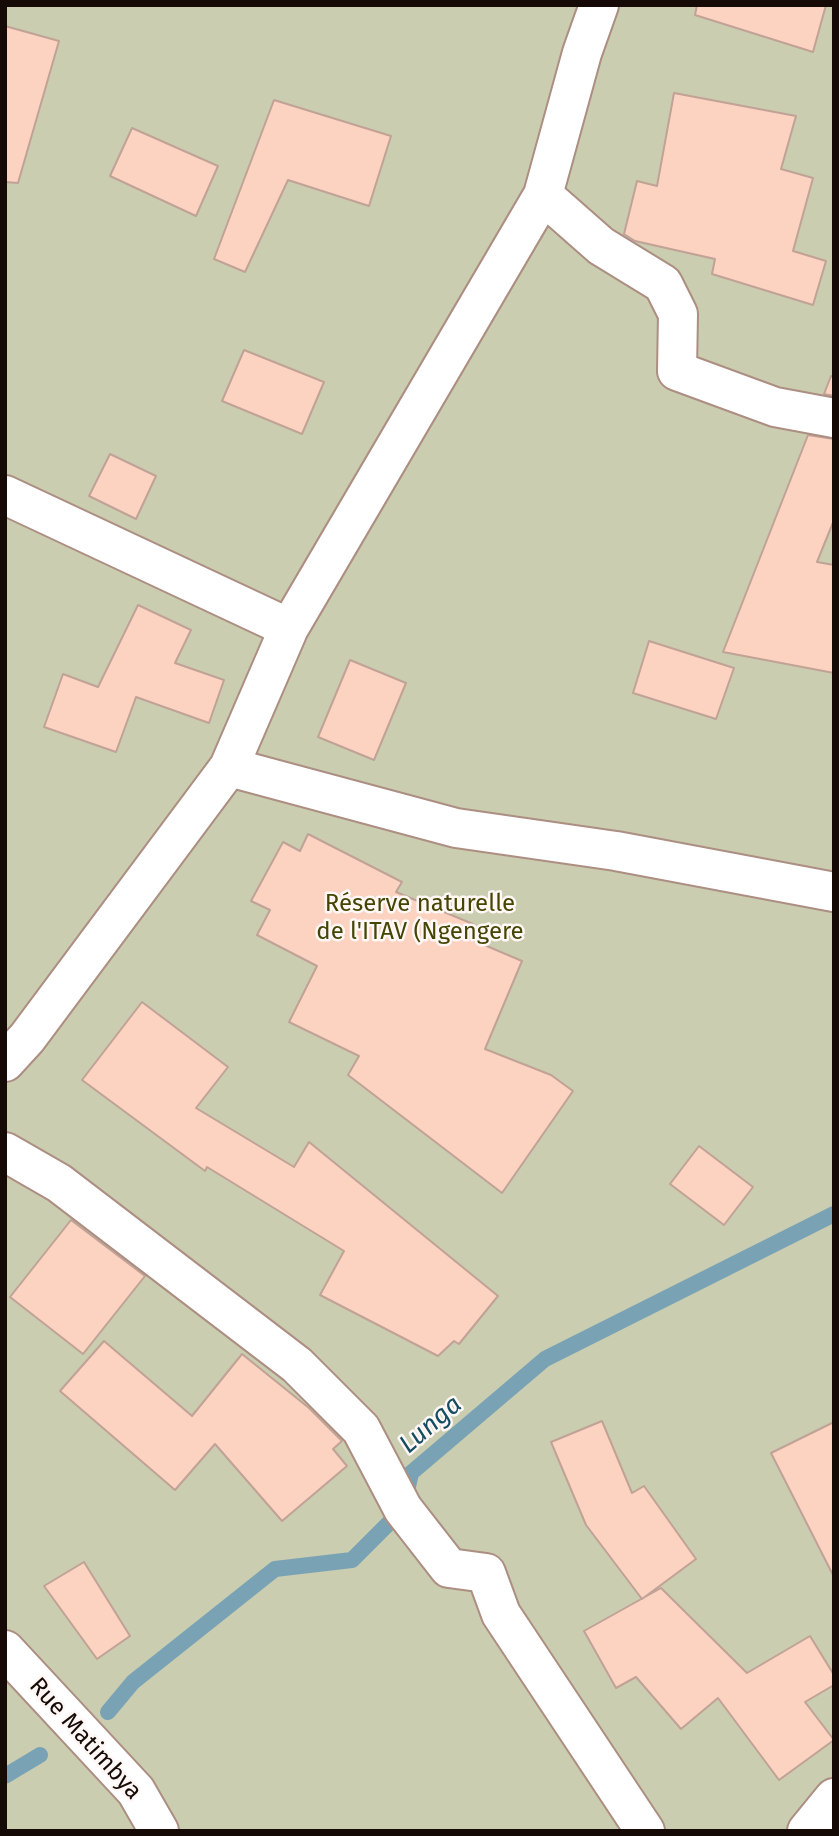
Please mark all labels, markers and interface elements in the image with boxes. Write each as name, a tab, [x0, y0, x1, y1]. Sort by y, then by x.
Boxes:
park label: Réserve naturelle de l'ITAV (Ngengere	[316, 890, 524, 946]
water label: Lunga	[393, 1389, 469, 1461]
street label: Rue Matimbya	[23, 1672, 147, 1806]

